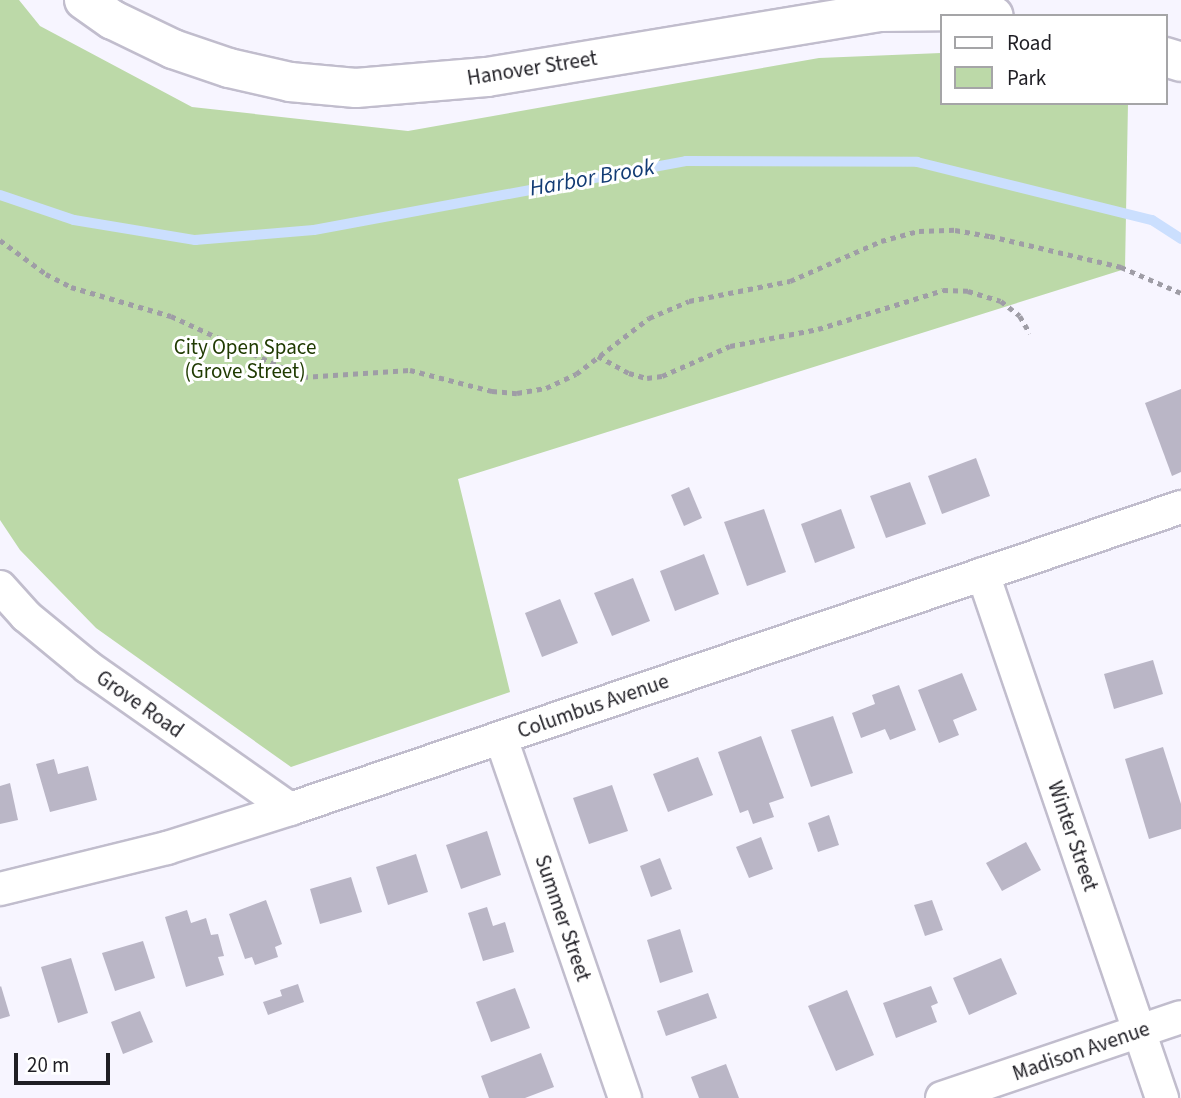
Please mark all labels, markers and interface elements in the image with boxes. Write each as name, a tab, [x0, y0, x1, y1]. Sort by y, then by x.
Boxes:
legend	[940, 14, 1167, 105]
text: Road	[1007, 28, 1052, 58]
street label: Hanover Street	[465, 45, 599, 91]
text: Park	[1007, 63, 1046, 93]
water label: Harbor Brook	[527, 153, 657, 203]
park label: City Open Space (Grove Street)	[174, 334, 316, 384]
street label: Grove Road	[92, 665, 188, 743]
street label: Columbus Avenue	[514, 668, 672, 744]
street label: Winter Street	[1042, 778, 1104, 894]
street label: Summer Street	[530, 852, 596, 984]
street label: Madison Avenue	[1009, 1016, 1153, 1086]
scale bar	[18, 1038, 114, 1082]
text: 20 m	[27, 1050, 69, 1080]

